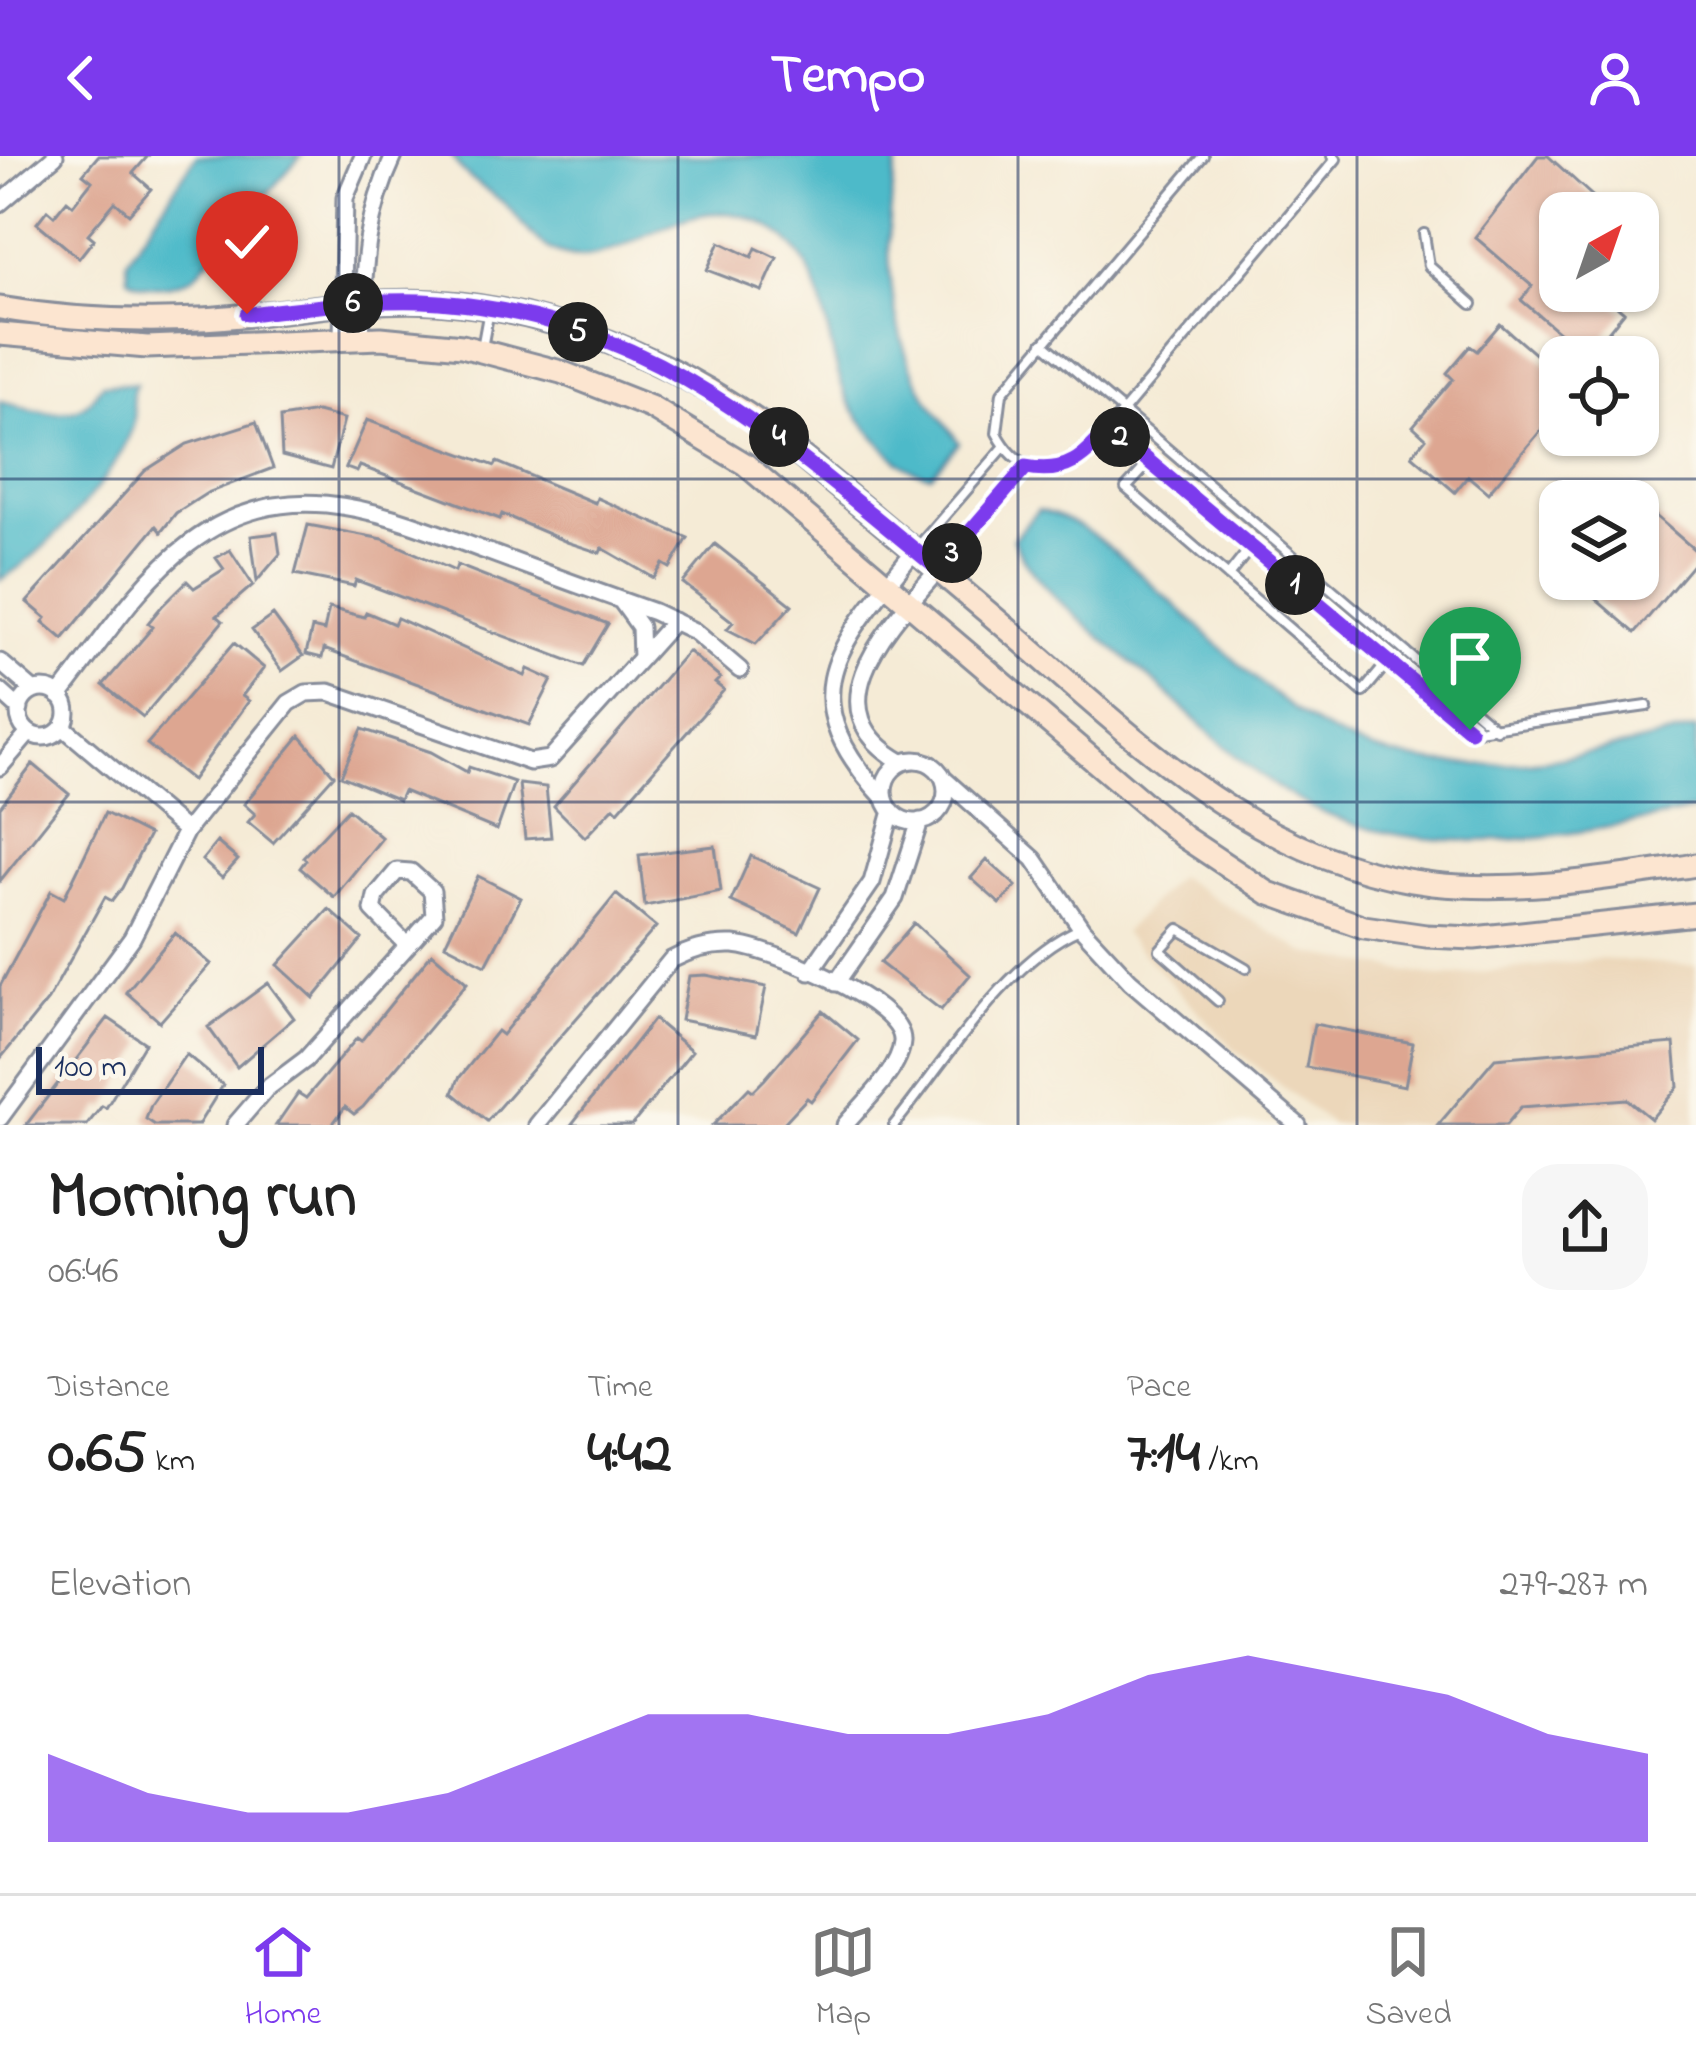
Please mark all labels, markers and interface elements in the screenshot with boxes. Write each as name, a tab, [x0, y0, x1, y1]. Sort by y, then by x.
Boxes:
text: Tempo	[771, 39, 925, 117]
icon: back	[48, 45, 114, 111]
icon: person	[1582, 45, 1648, 111]
pin	[196, 191, 298, 314]
north arrow	[1539, 192, 1659, 312]
map controls	[1539, 192, 1659, 600]
icon: check	[214, 209, 280, 275]
pin: 6	[323, 273, 383, 333]
text: 6	[346, 279, 360, 327]
pin: 5	[548, 302, 608, 362]
text: 5	[569, 308, 587, 356]
button: locate	[1539, 336, 1659, 456]
pin: 4	[749, 407, 809, 467]
pin: 2	[1090, 407, 1150, 467]
text: 4	[772, 413, 786, 461]
text: 2	[1112, 413, 1128, 461]
button: layers	[1539, 480, 1659, 600]
pin: 3	[922, 523, 982, 583]
text: 3	[945, 529, 959, 577]
pin: 1	[1265, 555, 1325, 615]
text: 1	[1290, 561, 1300, 609]
pin	[1419, 607, 1521, 730]
icon: arrive	[1437, 625, 1503, 691]
scale bar	[36, 1041, 264, 1094]
text: 100 m	[54, 1044, 127, 1092]
text: Morning run	[48, 1151, 357, 1247]
button: share	[1522, 1164, 1648, 1290]
text: 06:46	[48, 1244, 119, 1301]
text: Distance	[48, 1364, 170, 1412]
text: Time	[587, 1364, 653, 1412]
text: Pace	[1127, 1364, 1191, 1412]
text: 0.65	[48, 1412, 147, 1499]
text: 4:42	[587, 1412, 672, 1499]
text: 7:14	[1127, 1412, 1200, 1499]
text: km	[147, 1438, 195, 1486]
text: /km	[1200, 1438, 1259, 1486]
text: Elevation	[48, 1557, 191, 1614]
text: 279–287 m	[1499, 1557, 1648, 1614]
tab: Home	[245, 1919, 321, 2039]
tab: Map	[810, 1919, 876, 2039]
tab: Saved	[1365, 1919, 1451, 2039]

